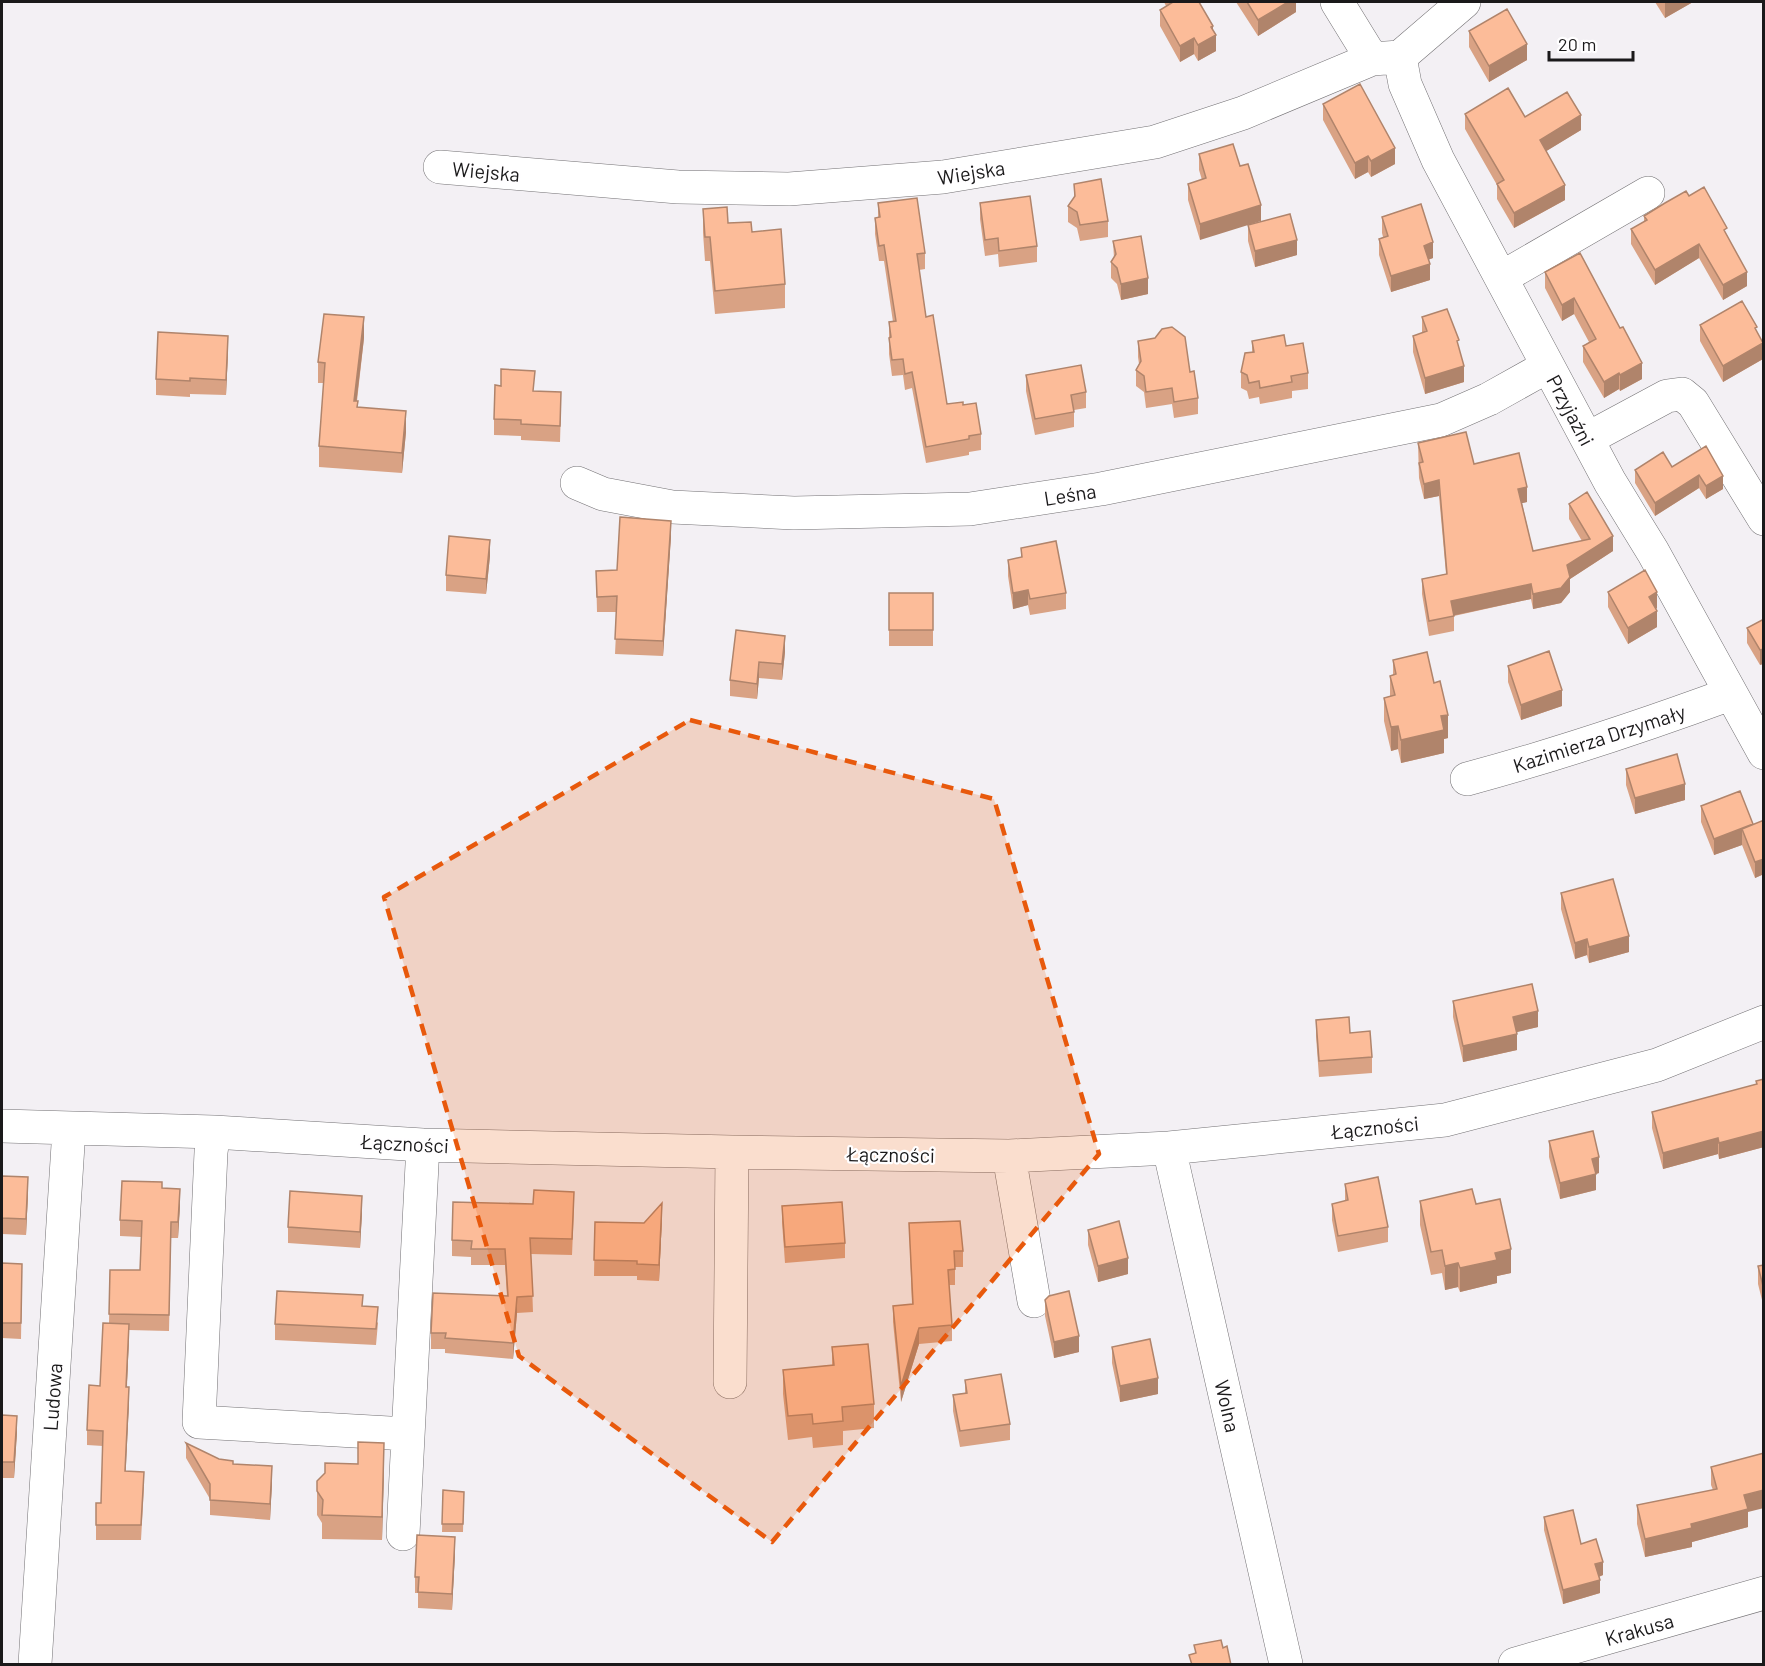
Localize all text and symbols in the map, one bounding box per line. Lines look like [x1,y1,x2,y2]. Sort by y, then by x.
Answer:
scale bar [1549,24,1633,62]
text: 20 m [1558,33,1596,55]
street label: Wiejska [936,155,1006,189]
street label: Wiejska [451,156,521,186]
street label: Przyjaźni [1542,370,1600,450]
street label: Leśna [1042,478,1098,510]
street label: Kazimierza Drzymały [1510,699,1688,777]
street label: Łączności [1329,1110,1420,1144]
street label: Łączności [359,1129,450,1157]
street label: Łączności [846,1141,935,1167]
street label: Ludowa [38,1362,66,1432]
street label: Wolna [1210,1377,1246,1435]
street label: Krakusa [1602,1608,1676,1650]

